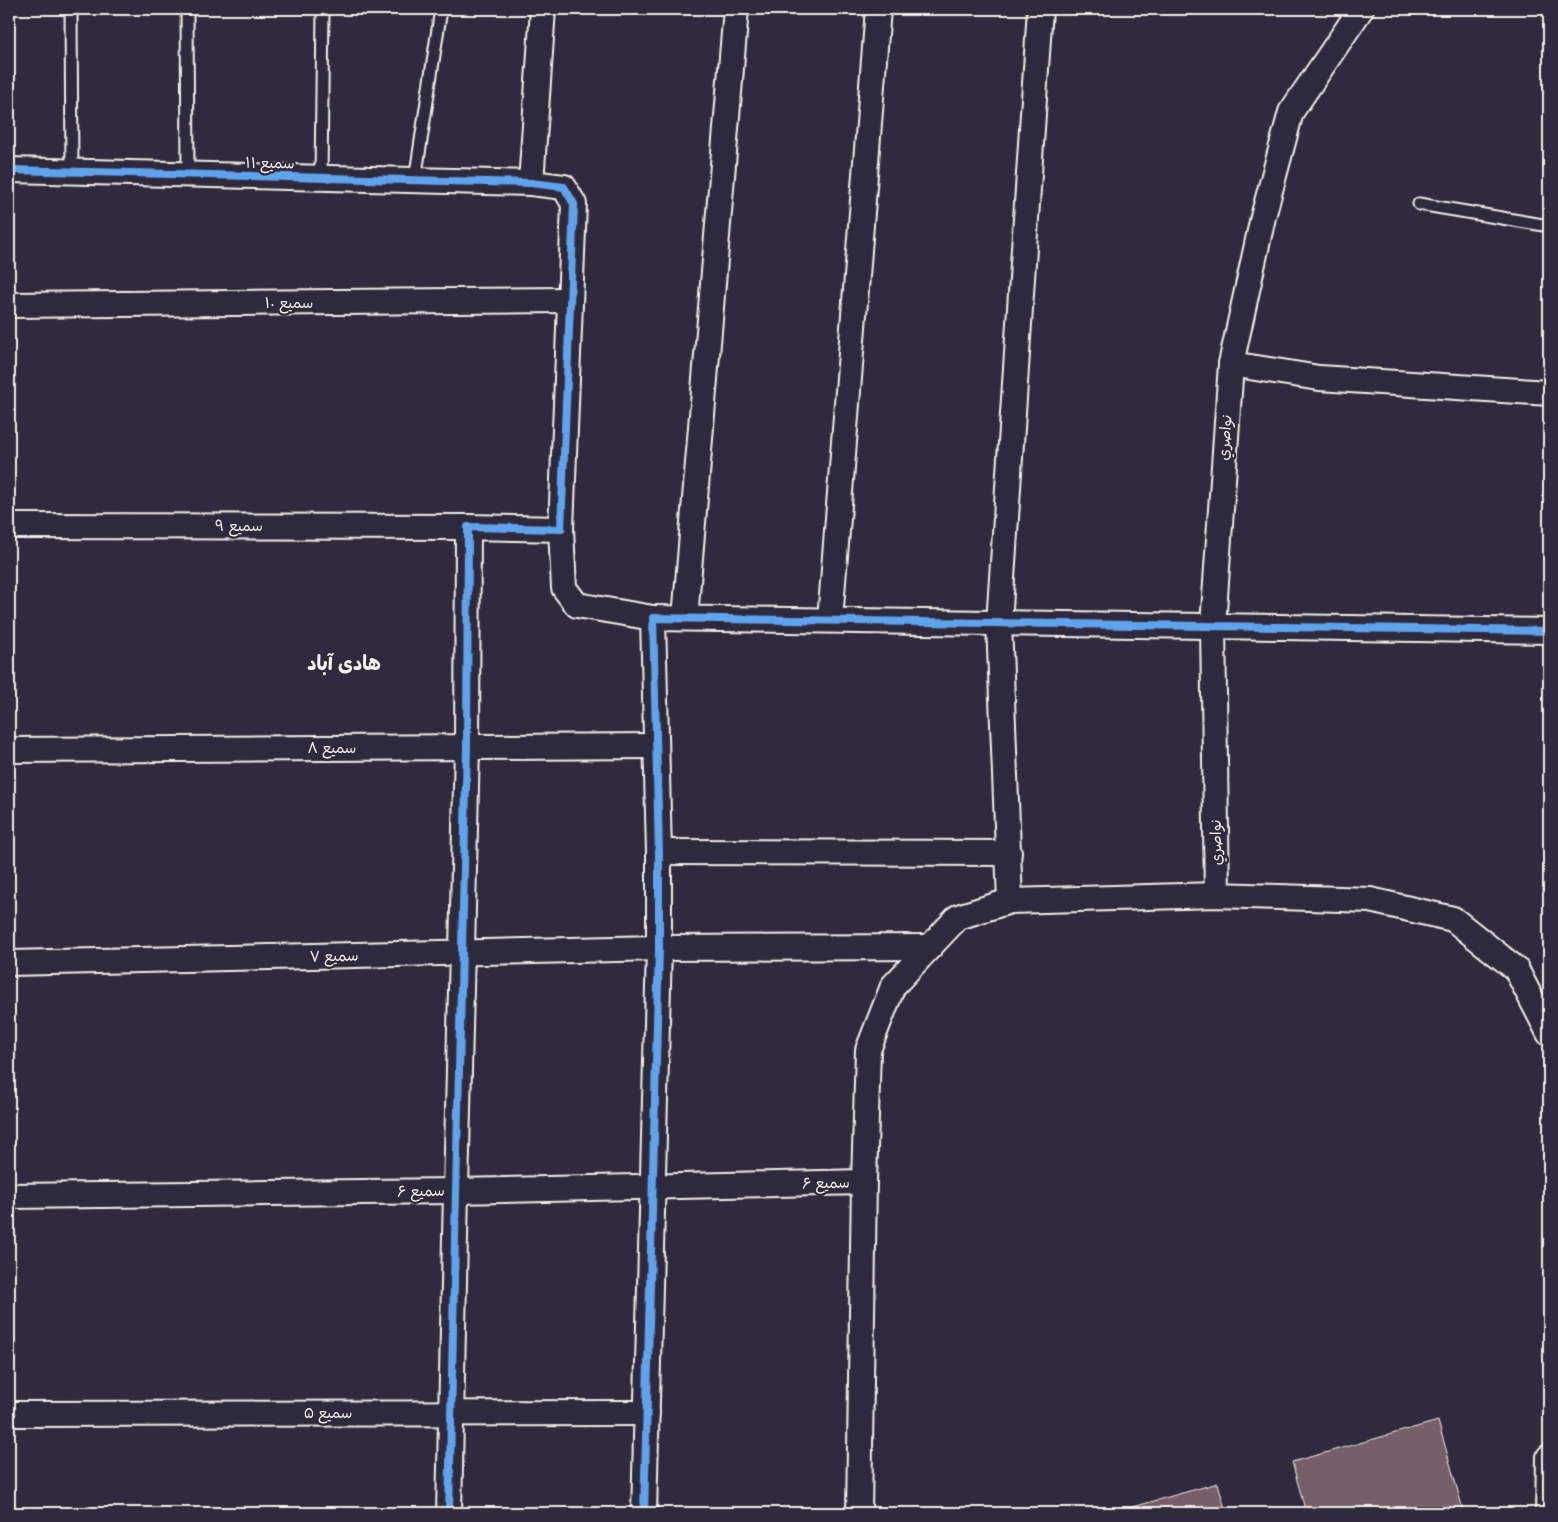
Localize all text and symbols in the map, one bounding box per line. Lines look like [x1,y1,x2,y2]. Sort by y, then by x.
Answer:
street label: سمیع ۱۱ [245,150,295,176]
street label: سمیع ۱۰ [265,290,313,316]
street label: نواصري [1210,413,1240,461]
street label: سمیع ۹ [215,513,263,539]
district label: هادی آباد [307,646,381,681]
street label: سمیع ۸ [308,735,356,761]
street label: نواصري [1203,818,1229,866]
street label: سمیع ۷ [309,943,359,969]
street label: سمیع ۶ [802,1170,850,1196]
street label: سمیع ۶ [397,1178,445,1204]
street label: سمیع ۵ [304,1400,352,1426]

